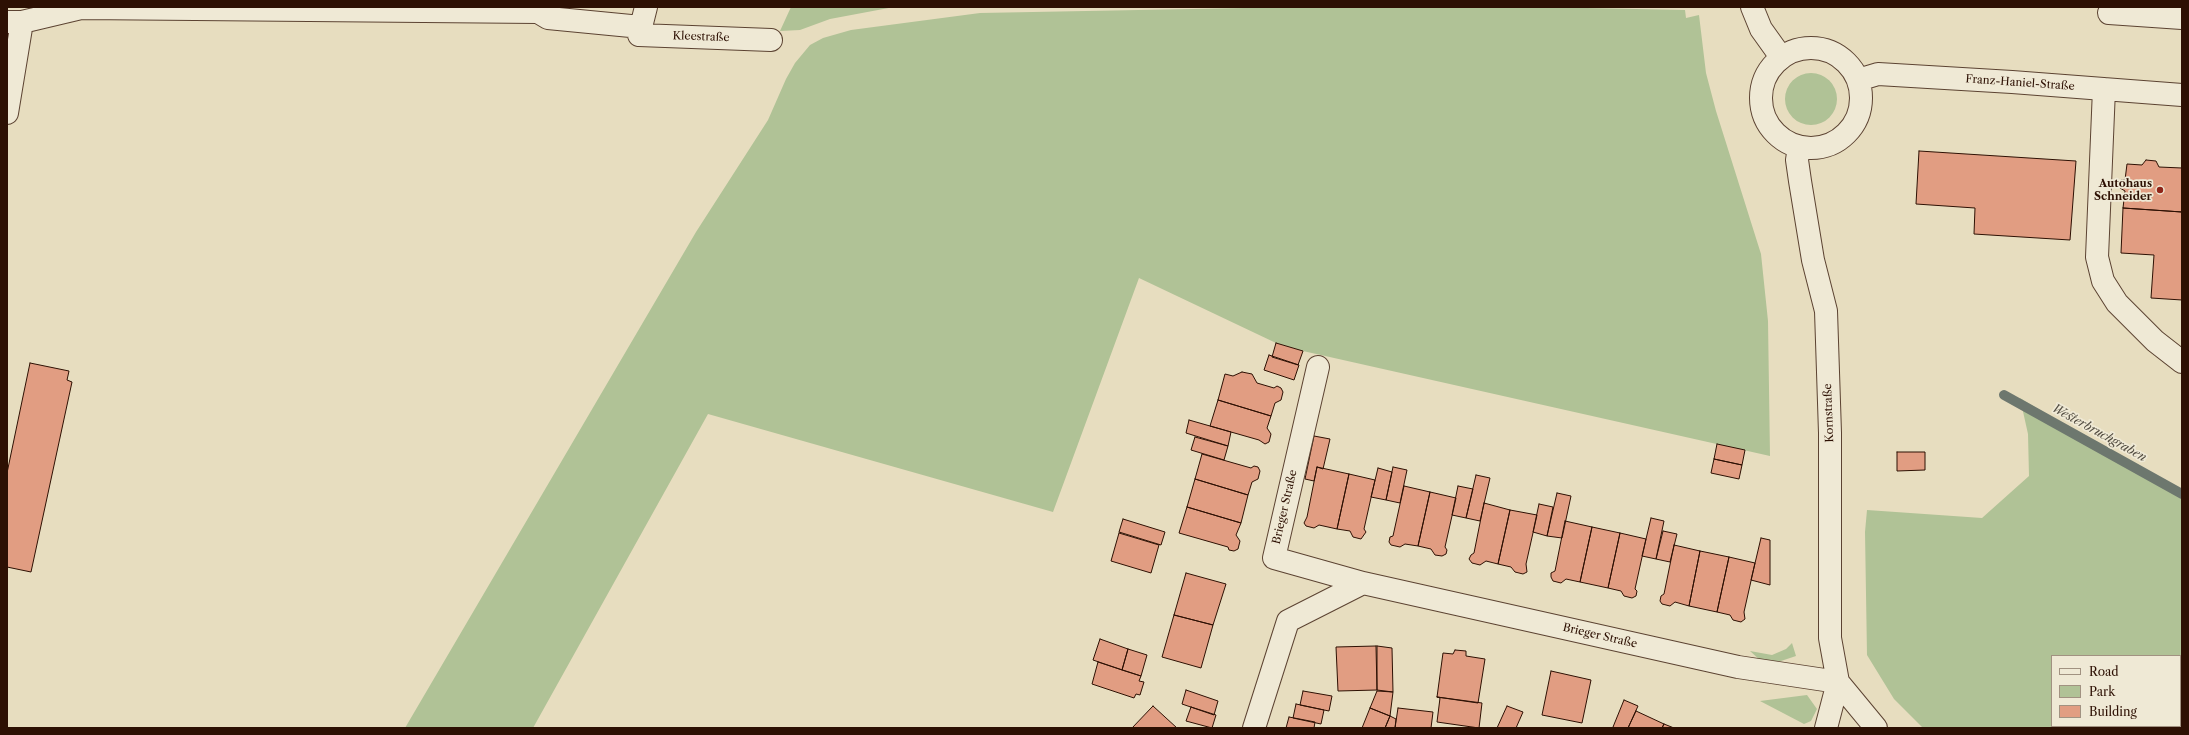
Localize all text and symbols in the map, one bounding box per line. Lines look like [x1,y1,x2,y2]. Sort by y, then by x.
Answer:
street label: Kleestraße [672,29,730,45]
street label: Franz-Haniel-Straße [1965,73,2075,93]
place label: Autohaus Schneider [2094,177,2152,203]
marker: Autohaus Schneider [2155,185,2165,195]
street label: Kornstraße [1821,383,1837,443]
water label: Westerbruchgraben [2049,401,2149,465]
street label: Brieger Straße [1270,469,1300,545]
street label: Brieger Straße [1562,621,1638,651]
legend [2051,655,2181,727]
text: Road [2089,664,2119,679]
text: Park [2089,684,2115,699]
text: Building [2089,704,2137,719]

